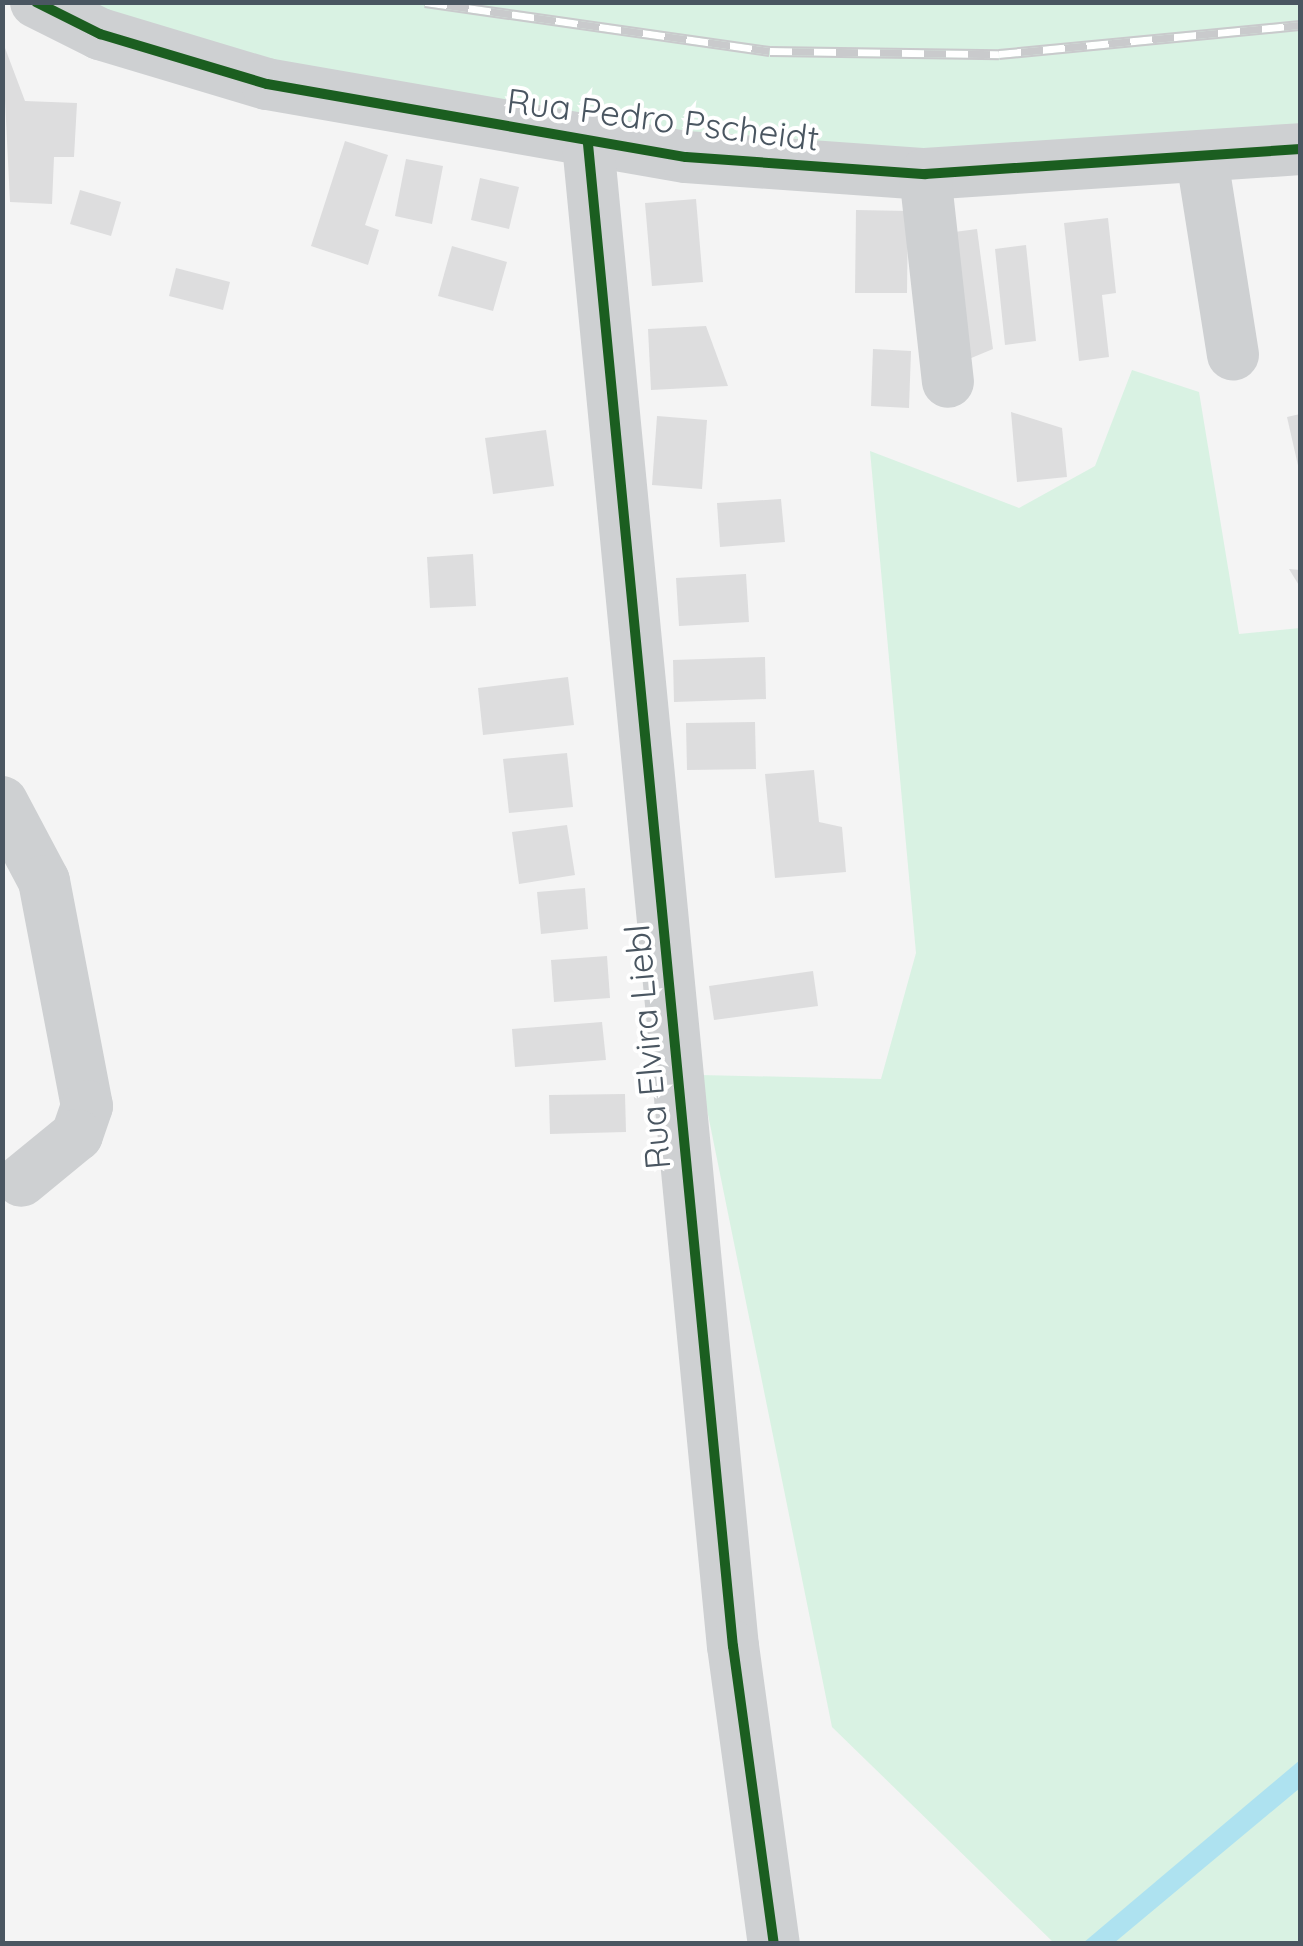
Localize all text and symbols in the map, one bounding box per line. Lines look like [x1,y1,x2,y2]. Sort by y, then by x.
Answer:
street label: Rua Pedro Pscheidt [504,79,822,159]
street label: Rua Elvira Liebl [615,923,679,1171]

